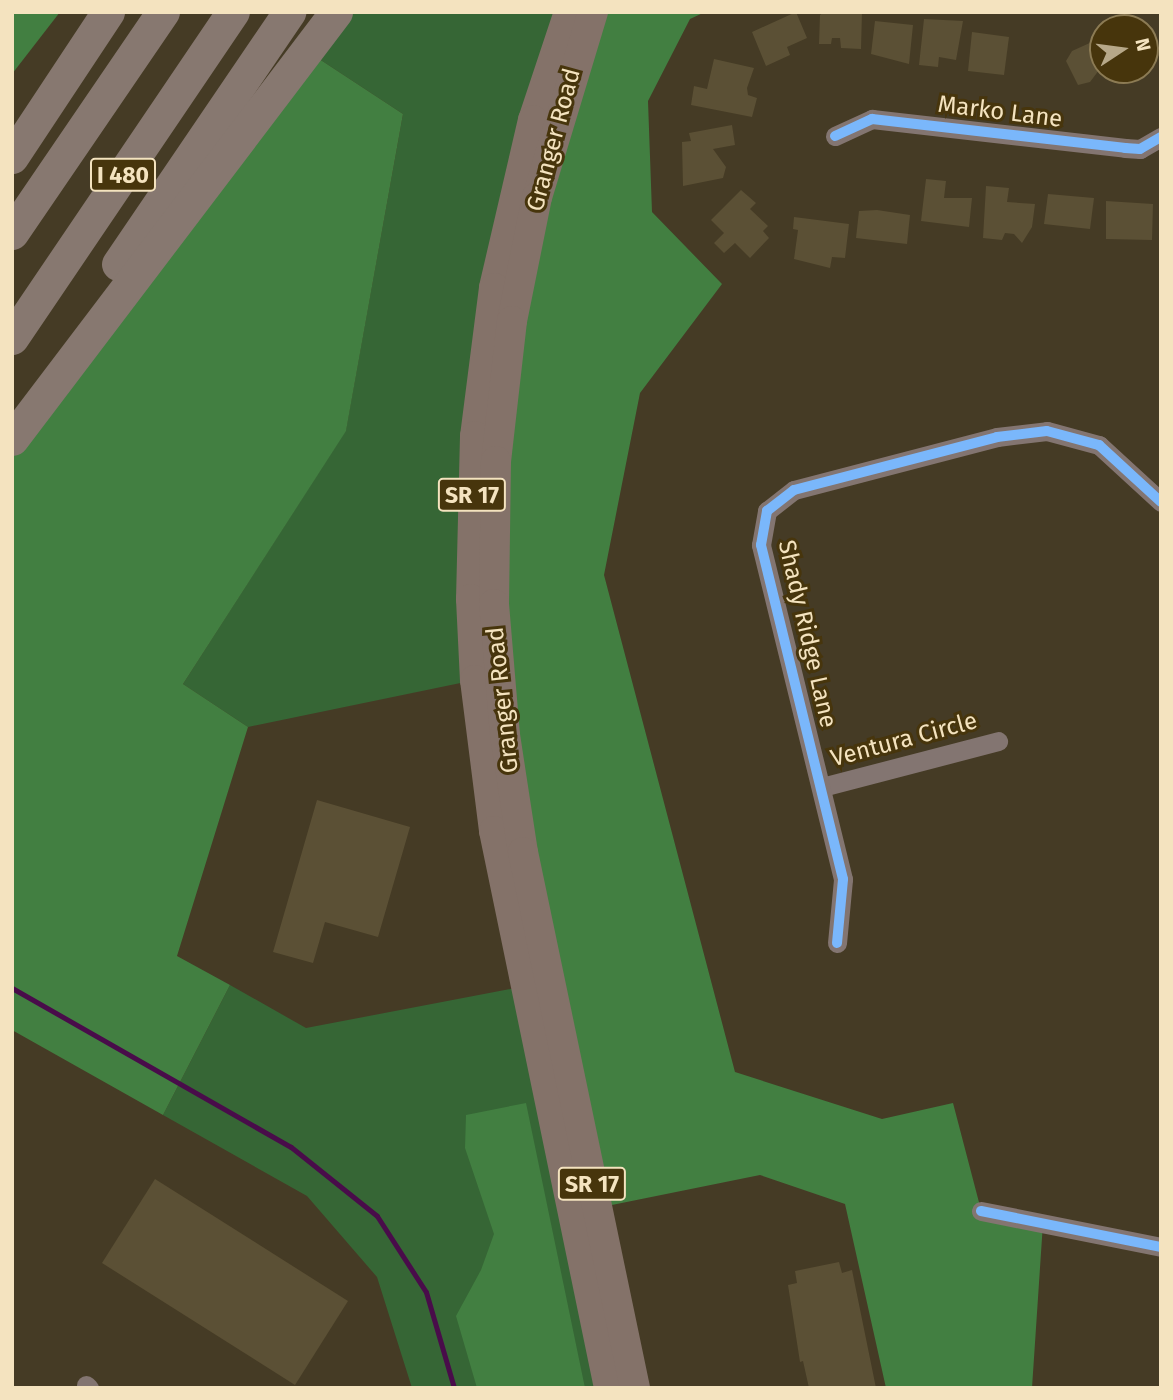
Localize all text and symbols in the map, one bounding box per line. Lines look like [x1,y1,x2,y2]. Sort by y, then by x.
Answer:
north arrow [1089,14,1159,84]
text: N [1130,36,1156,53]
street label: Granger Road [521,65,587,215]
street label: Marko Lane [936,90,1064,134]
road number: I 480 [90,156,156,194]
road number: SR 17 [437,475,507,514]
street label: Shady Ridge Lane [771,537,843,731]
street label: Granger Road [481,625,525,775]
street label: Ventura Circle [828,707,980,773]
road number: SR 17 [557,1164,627,1204]

